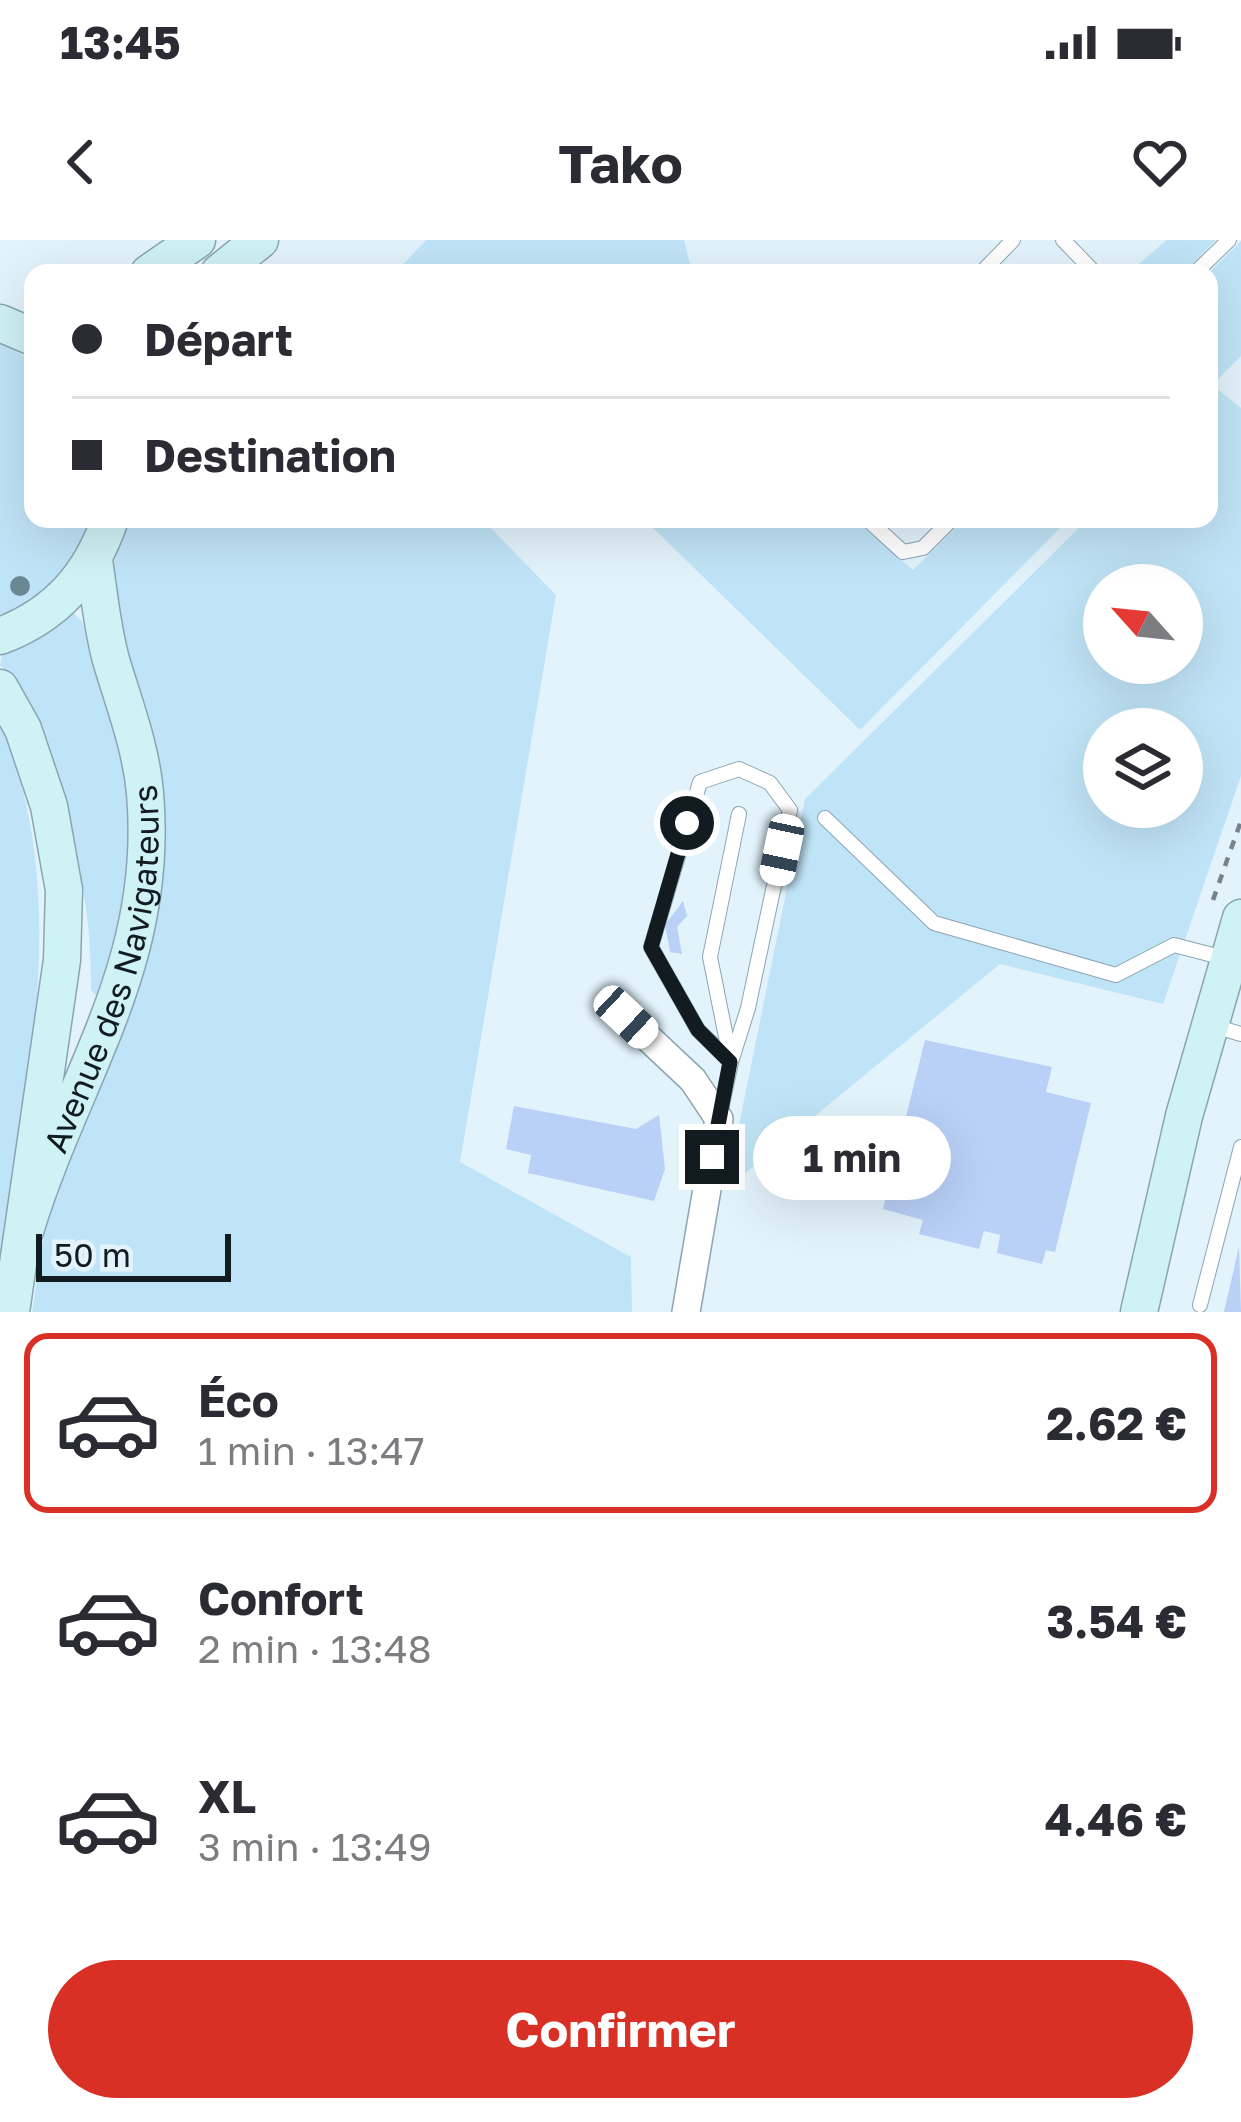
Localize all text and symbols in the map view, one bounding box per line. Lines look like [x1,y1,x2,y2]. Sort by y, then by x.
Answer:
text: 13:45 [60,15,181,69]
icon: back [48,129,114,195]
icon: heart [1127,129,1193,195]
text: Tako [558,130,683,195]
text: Départ [144,312,293,366]
text: Destination [144,428,396,482]
north arrow [1083,564,1203,684]
map controls [1083,564,1203,828]
button: layers [1083,708,1203,828]
street label: Avenue des Navigateurs [35,783,166,1158]
route start [660,796,714,850]
car [757,811,807,889]
car [587,979,665,1055]
callout: 1 min [754,1115,952,1199]
route end [685,1130,739,1184]
text: 1 min [803,1134,901,1181]
scale bar [36,1228,231,1281]
text: 50 m [54,1235,131,1274]
icon: car [54,1369,162,1477]
text: Éco [198,1373,279,1427]
text: 2.62 € [1046,1396,1187,1450]
text: 1 min · 13:47 [198,1427,425,1474]
icon: car [54,1567,162,1675]
text: Confort [198,1571,364,1625]
text: 3.54 € [1047,1594,1187,1648]
text: 2 min · 13:48 [198,1625,432,1672]
icon: car [54,1765,162,1873]
text: XL [198,1769,256,1823]
text: 4.46 € [1045,1792,1187,1846]
text: 3 min · 13:49 [198,1823,432,1870]
button: Confirmer [48,1960,1193,2098]

